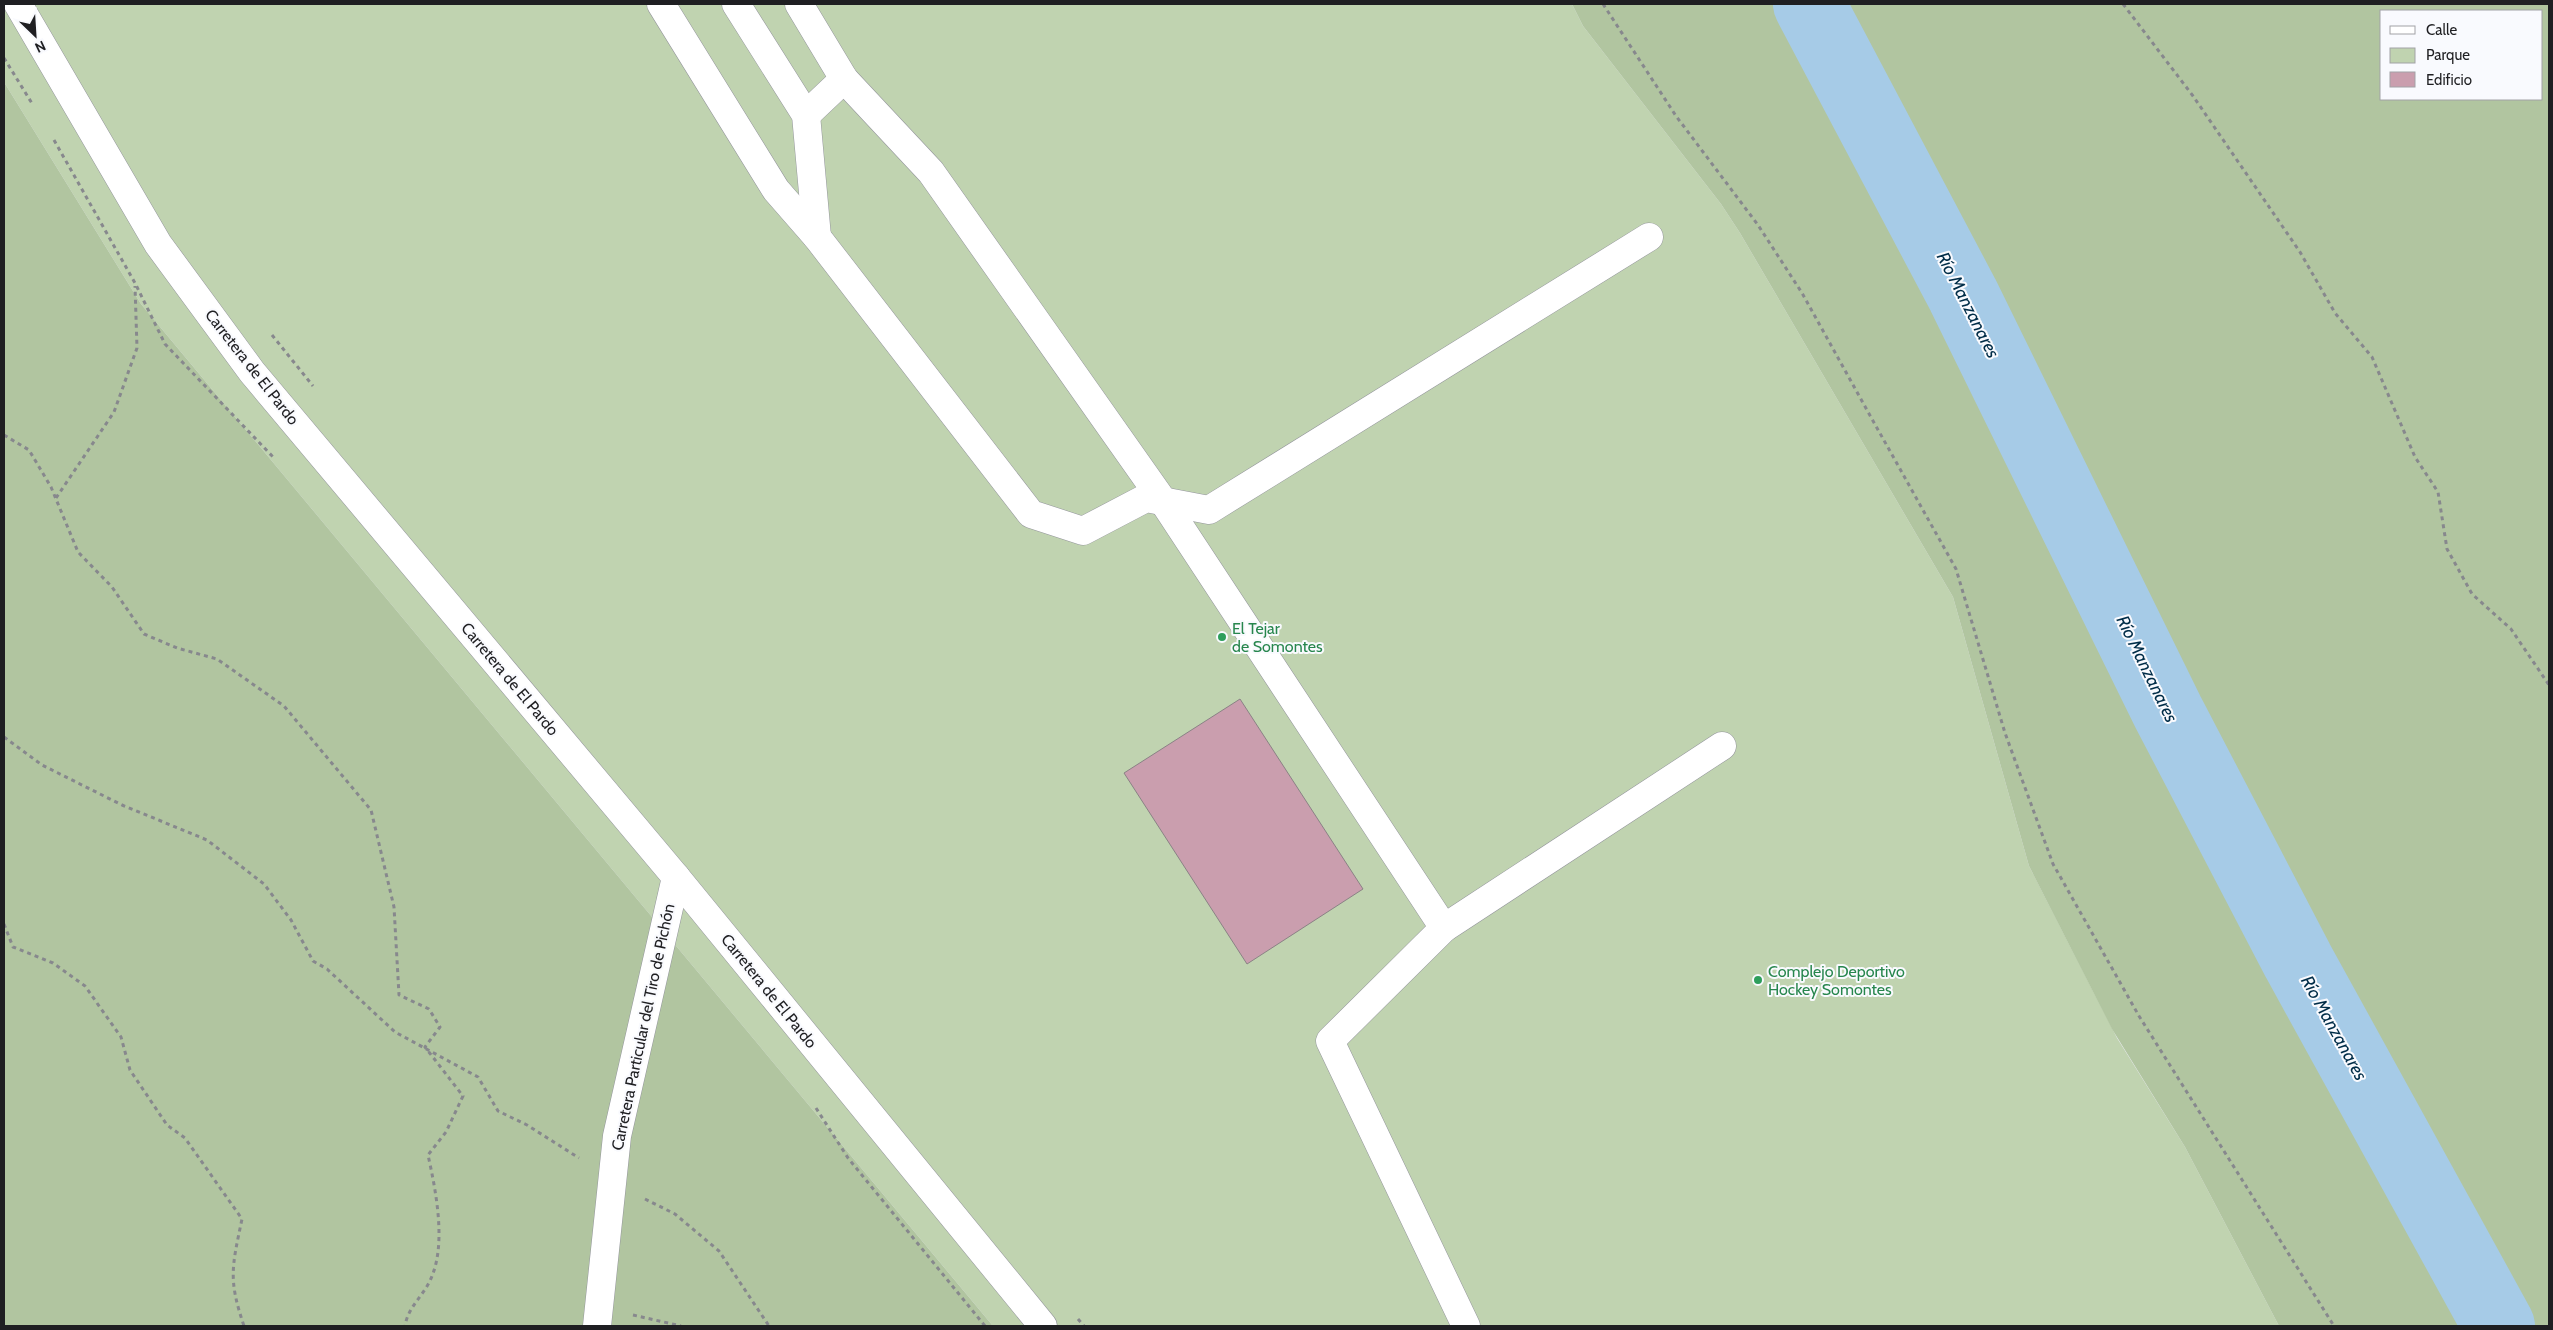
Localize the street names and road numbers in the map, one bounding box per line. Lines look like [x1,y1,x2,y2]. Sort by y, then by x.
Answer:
street label: Carretera de El Pardo [201,305,303,429]
street label: Carretera de El Pardo [457,619,563,739]
street label: Carretera Particular del Tiro de Pichón [608,902,678,1152]
street label: Carretera de El Pardo [717,930,821,1052]

